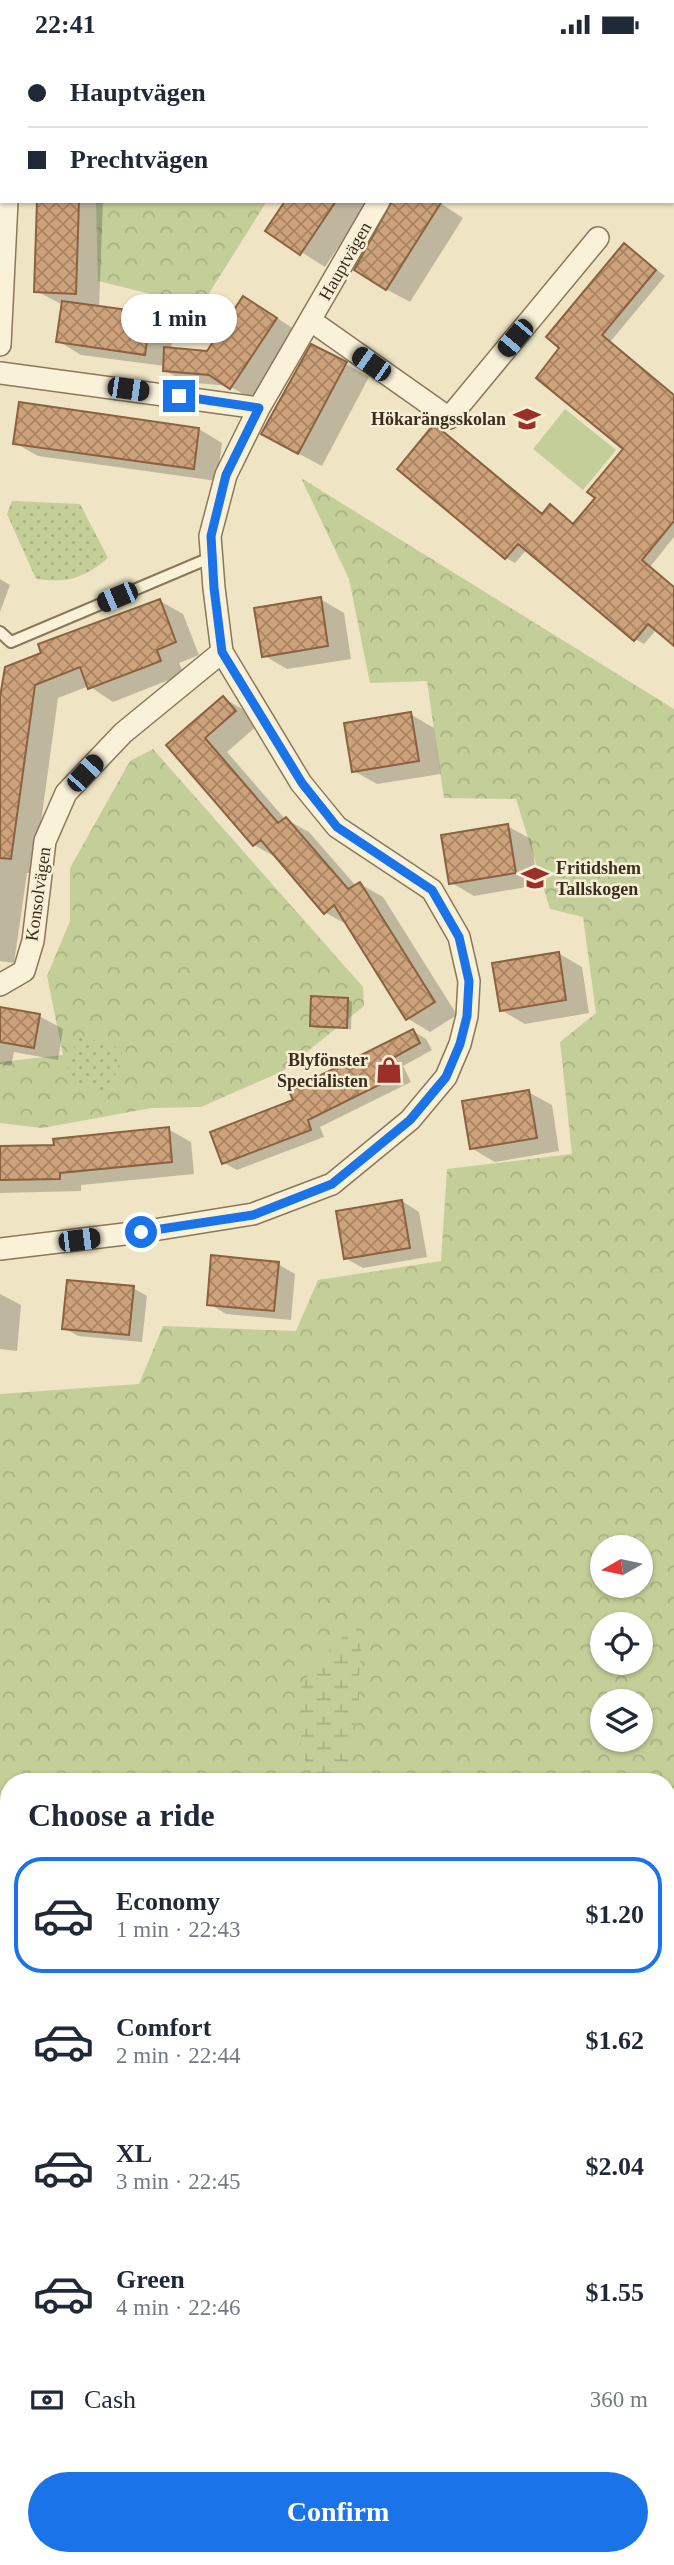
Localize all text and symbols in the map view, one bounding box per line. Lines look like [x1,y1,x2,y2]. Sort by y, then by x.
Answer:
text: 22:41 [35,10,96,39]
text: Hauptvägen [70,78,206,107]
text: Prechtvägen [70,145,208,174]
street label: Hauptvägen [315,218,375,304]
callout: 1 min [121,295,237,343]
text: 1 min [151,306,207,331]
car [494,315,537,361]
car [348,343,395,385]
car [106,376,151,402]
route end [163,380,195,412]
school or university icon: Hökarängsskolan [512,404,542,434]
place label: Hökarängsskolan [371,409,506,429]
car [94,579,141,615]
car [63,750,108,796]
street label: Konsolvägen [21,846,55,942]
place label: Fritidshem Tallskogen [556,858,641,899]
school or university icon: Fritidshem Tallskogen [520,863,550,893]
place label: Blyfönster Specialisten [277,1050,368,1091]
shop icon: Blyfönster Specialisten [374,1055,404,1085]
route start [125,1216,157,1248]
car [57,1227,102,1253]
north arrow [590,1535,653,1598]
map controls [590,1535,653,1752]
button: locate [590,1612,653,1675]
button: layers [590,1689,653,1752]
text: Choose a ride [28,1797,215,1833]
icon: car [32,1884,95,1947]
text: Economy [116,1887,220,1916]
text: $1.20 [586,1900,644,1929]
text: 1 min · 22:43 [116,1917,241,1942]
icon: car [32,2010,95,2073]
text: Comfort [116,2013,211,2042]
text: $1.62 [586,2026,644,2055]
text: 2 min · 22:44 [116,2043,241,2068]
icon: car [32,2136,95,2199]
text: XL [116,2139,152,2168]
text: $2.04 [586,2152,644,2181]
text: 3 min · 22:45 [116,2169,241,2194]
icon: car [32,2262,95,2325]
text: Green [116,2265,185,2294]
text: $1.55 [586,2278,644,2307]
text: 4 min · 22:46 [116,2295,241,2320]
icon: cash [28,2381,66,2419]
text: Cash [84,2385,136,2414]
text: 360 m [590,2387,648,2412]
button: Confirm [28,2472,648,2552]

